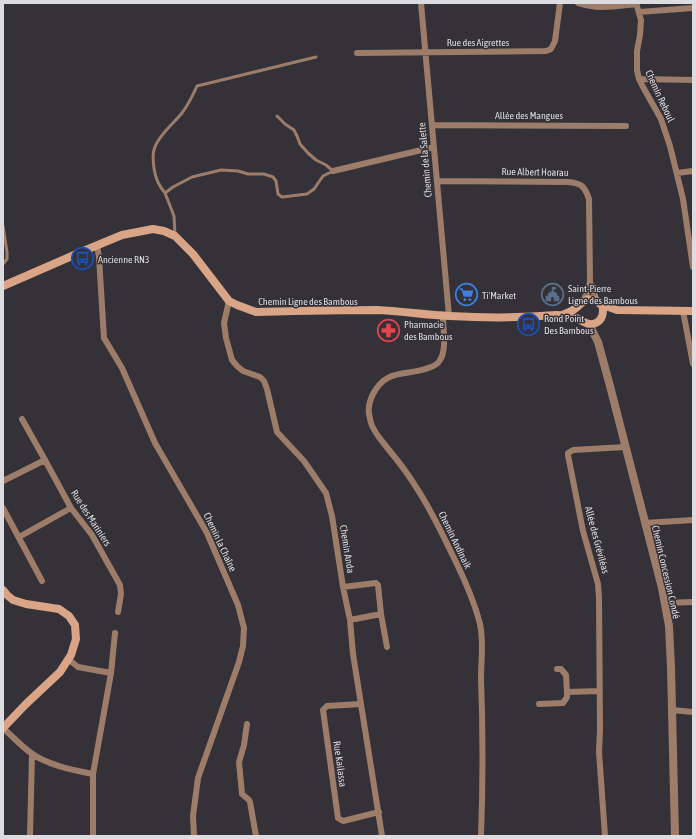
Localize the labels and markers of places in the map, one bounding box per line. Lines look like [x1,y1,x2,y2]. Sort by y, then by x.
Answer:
bus stop icon: Ancienne RN3 [70,246,96,272]
place label: Ancienne RN3 [98,254,150,265]
public building icon: Saint-Pierre Ligne des Bambous [539,281,565,307]
supermarket icon: Ti'Market [454,282,480,308]
place label: Saint-Pierre Ligne des Bambous [568,283,638,306]
place label: Ti'Market [482,290,516,301]
bus stop icon: Rond Point Des Bambous [516,311,542,337]
place label: Rond Point Des Bambous [544,313,594,336]
pharmacy icon: Pharmacie des Bambous [376,317,402,343]
place label: Pharmacie des Bambous [404,319,453,342]

